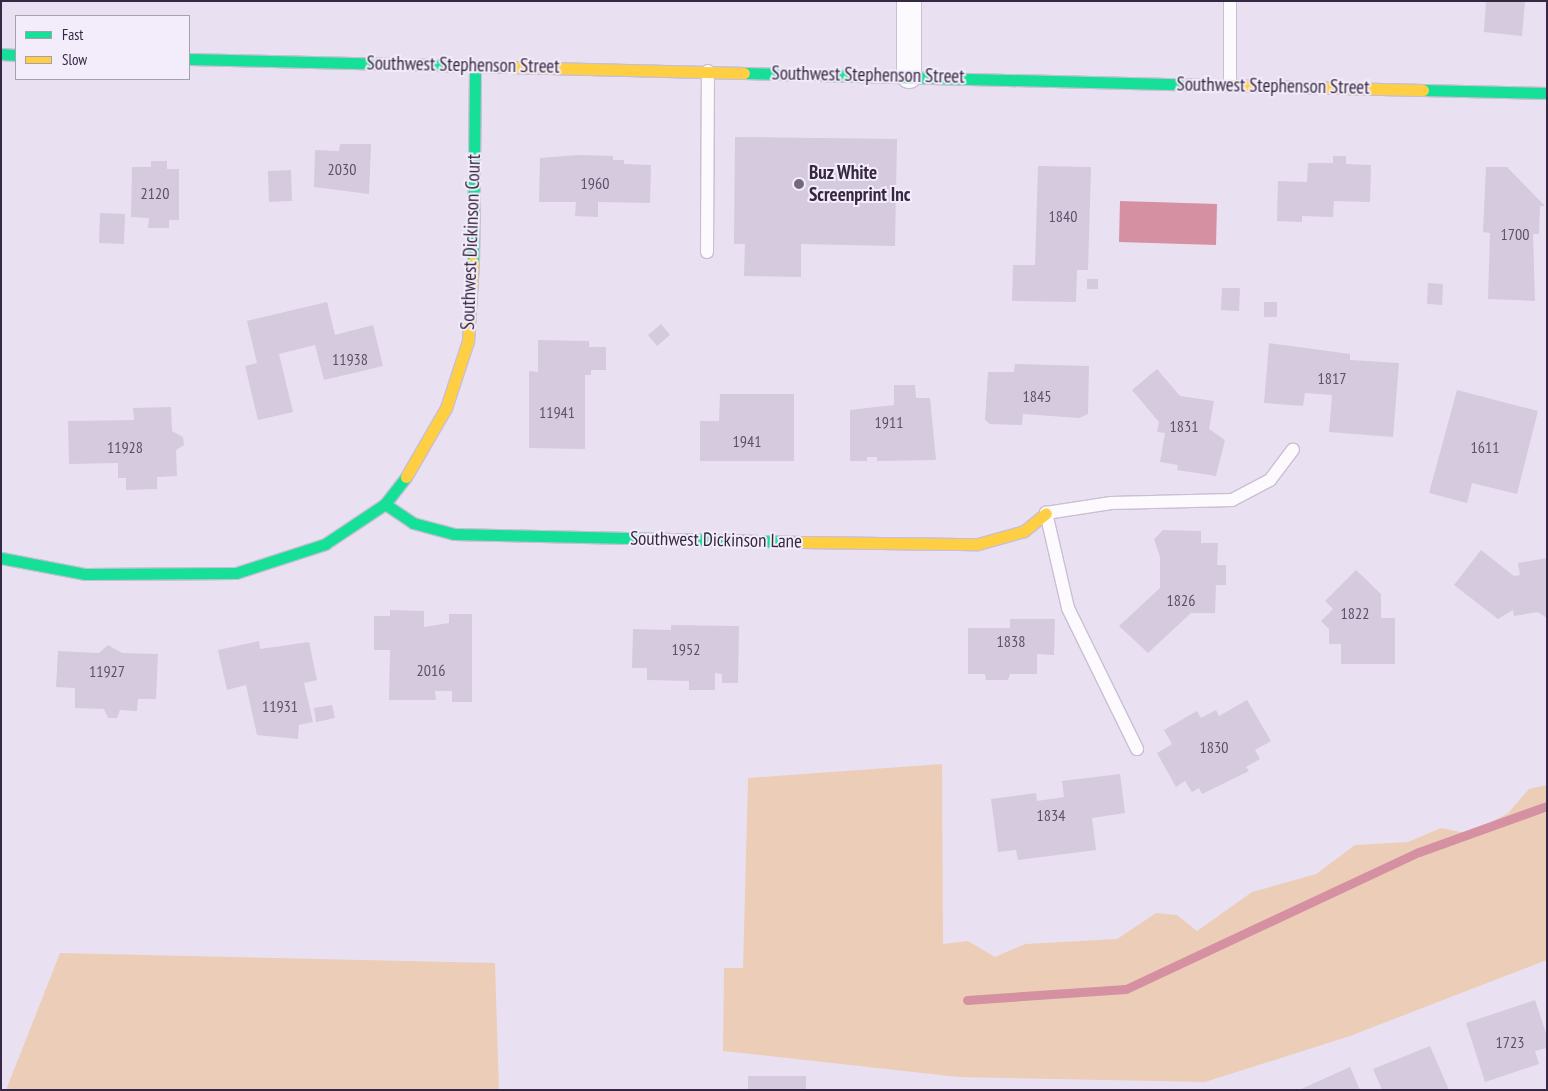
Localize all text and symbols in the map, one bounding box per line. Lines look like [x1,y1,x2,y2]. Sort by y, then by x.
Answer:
legend [15,15,190,80]
text: Fast [62,25,83,44]
text: Slow [62,50,87,69]
street label: Southwest Stephenson Street [366,52,560,78]
street label: Southwest Stephenson Street [771,62,965,88]
street label: Southwest Stephenson Street [1176,73,1370,99]
street label: Southwest Dickinson Court [457,154,485,330]
house number: 2030 [328,159,356,179]
place label: Buz White Screenprint Inc [809,162,910,206]
house number: 1960 [581,173,609,193]
marker: Buz White Screenprint Inc [793,178,805,190]
house number: 2120 [141,183,169,203]
house number: 1840 [1049,206,1077,226]
house number: 1700 [1501,224,1529,244]
house number: 11938 [332,349,368,369]
house number: 1817 [1318,368,1346,388]
house number: 1845 [1023,386,1051,406]
house number: 11941 [539,402,575,422]
house number: 1911 [875,412,903,432]
house number: 1831 [1170,416,1198,436]
house number: 1941 [733,431,761,451]
house number: 11928 [107,437,143,457]
house number: 1611 [1471,437,1499,457]
street label: Southwest Dickinson Lane [630,527,802,553]
house number: 1826 [1167,590,1195,610]
house number: 1822 [1341,603,1369,623]
house number: 1838 [997,631,1025,651]
house number: 1952 [672,639,700,659]
house number: 2016 [417,660,445,680]
house number: 11927 [89,661,125,681]
house number: 11931 [262,696,298,716]
house number: 1830 [1200,737,1228,757]
house number: 1834 [1037,805,1065,825]
house number: 1723 [1496,1032,1524,1052]

